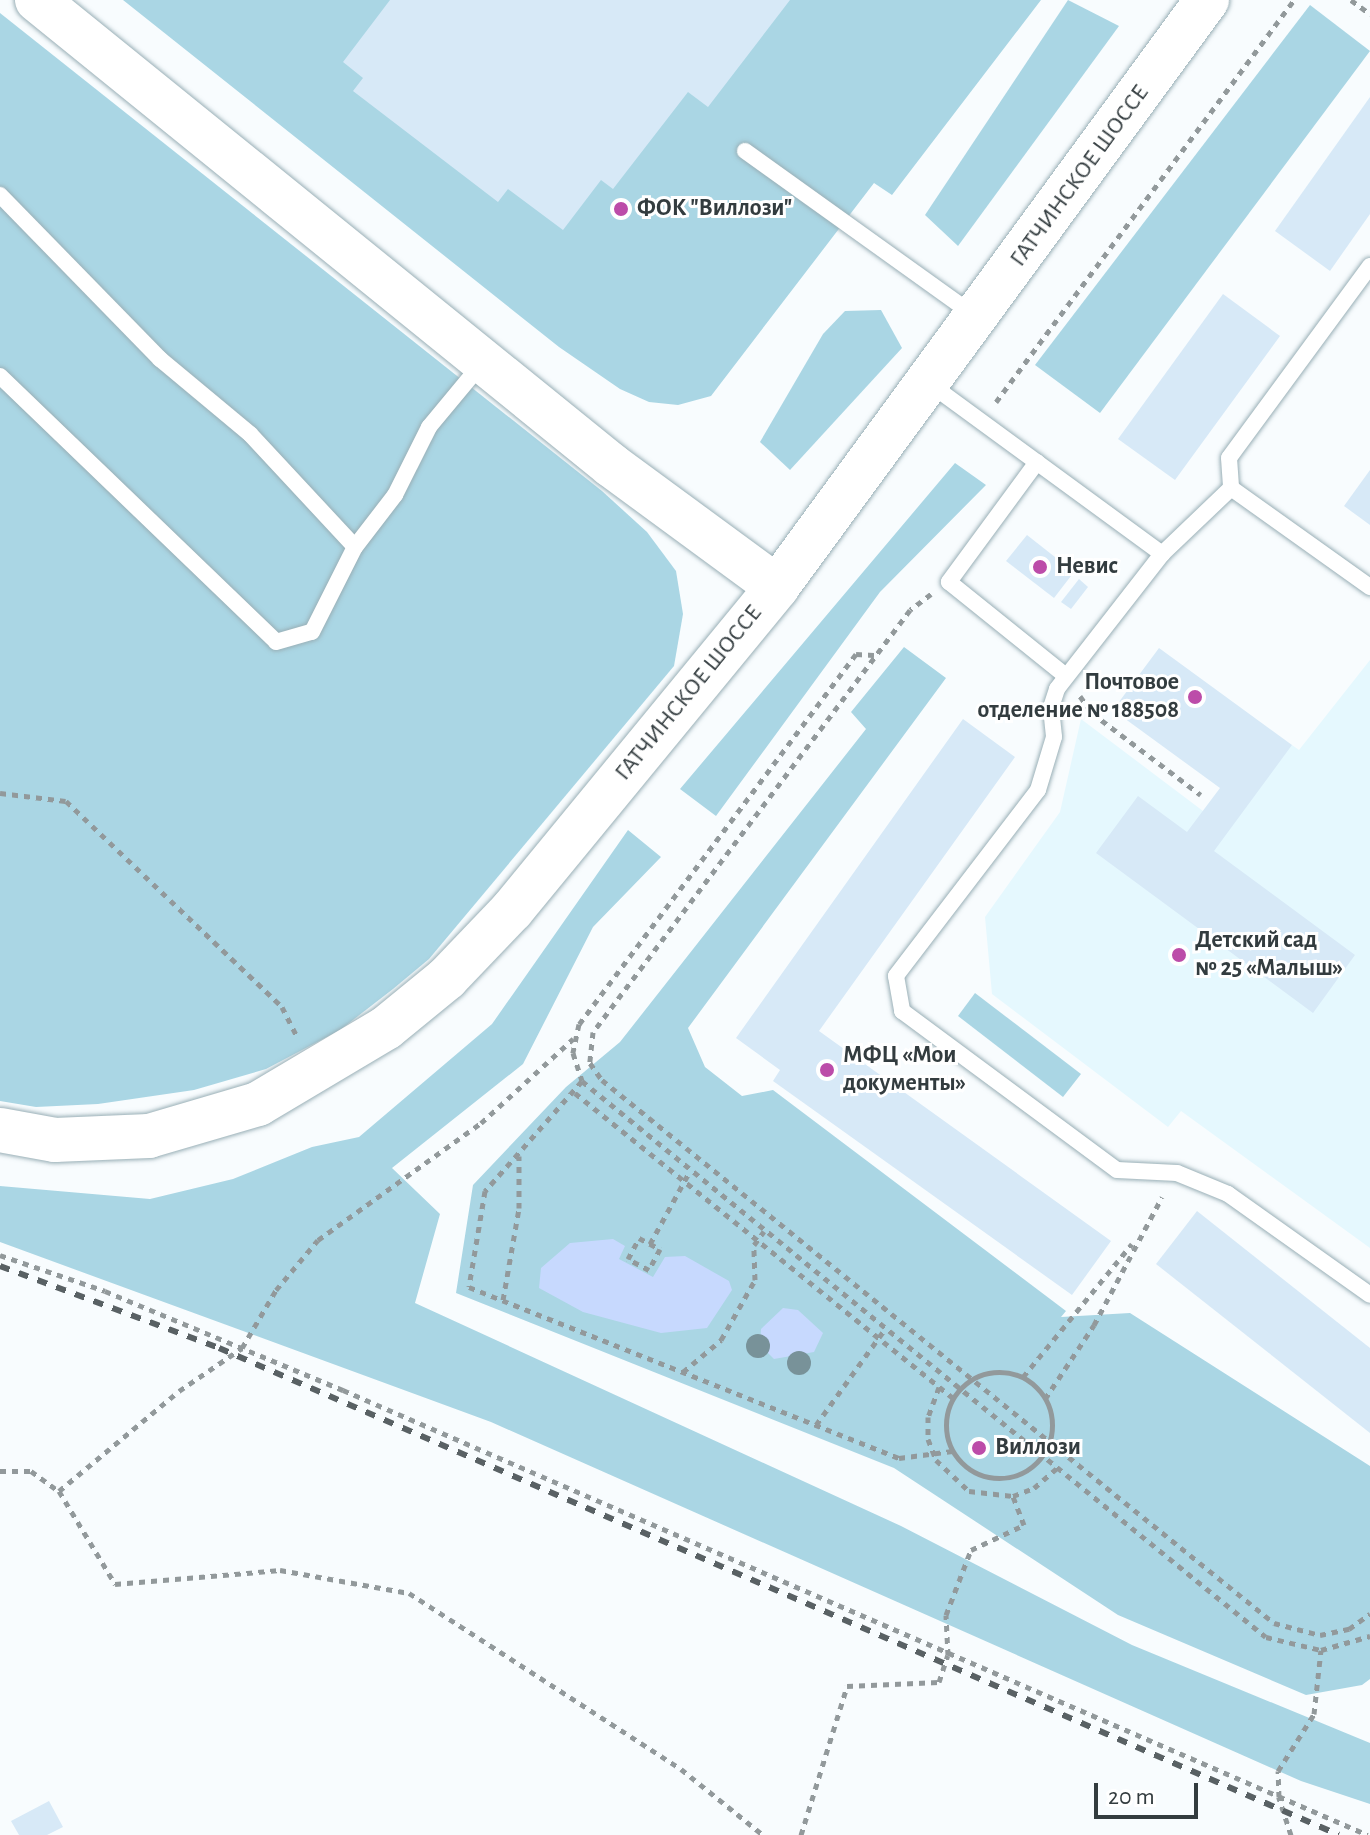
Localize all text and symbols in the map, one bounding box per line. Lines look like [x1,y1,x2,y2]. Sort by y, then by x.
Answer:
street label: ГАТЧИНСКОЕ ШОССЕ [1004,79,1156,273]
place label: ФОК "Виллози" [637,195,792,223]
marker: ФОК "Виллози" [612,200,630,218]
place label: Невис [1056,553,1118,581]
marker: Невис [1031,558,1049,576]
street label: ГАТЧИНСКОЕ ШОССЕ [609,599,769,787]
place label: Почтовое отделение № 188508 [977,669,1179,725]
marker: Почтовое отделение № 188508 [1186,688,1204,706]
place label: Детский сад № 25 «Малыш» [1195,927,1343,983]
marker: Детский сад № 25 «Малыш» [1170,946,1188,964]
place label: МФЦ «Мои документы» [843,1042,966,1098]
marker: МФЦ «Мои документы» [818,1061,836,1079]
place label: Виллози [995,1434,1081,1462]
marker: Виллози [970,1439,988,1457]
scale bar [1098,1767,1202,1817]
text: 20 m [1108,1785,1155,1809]

